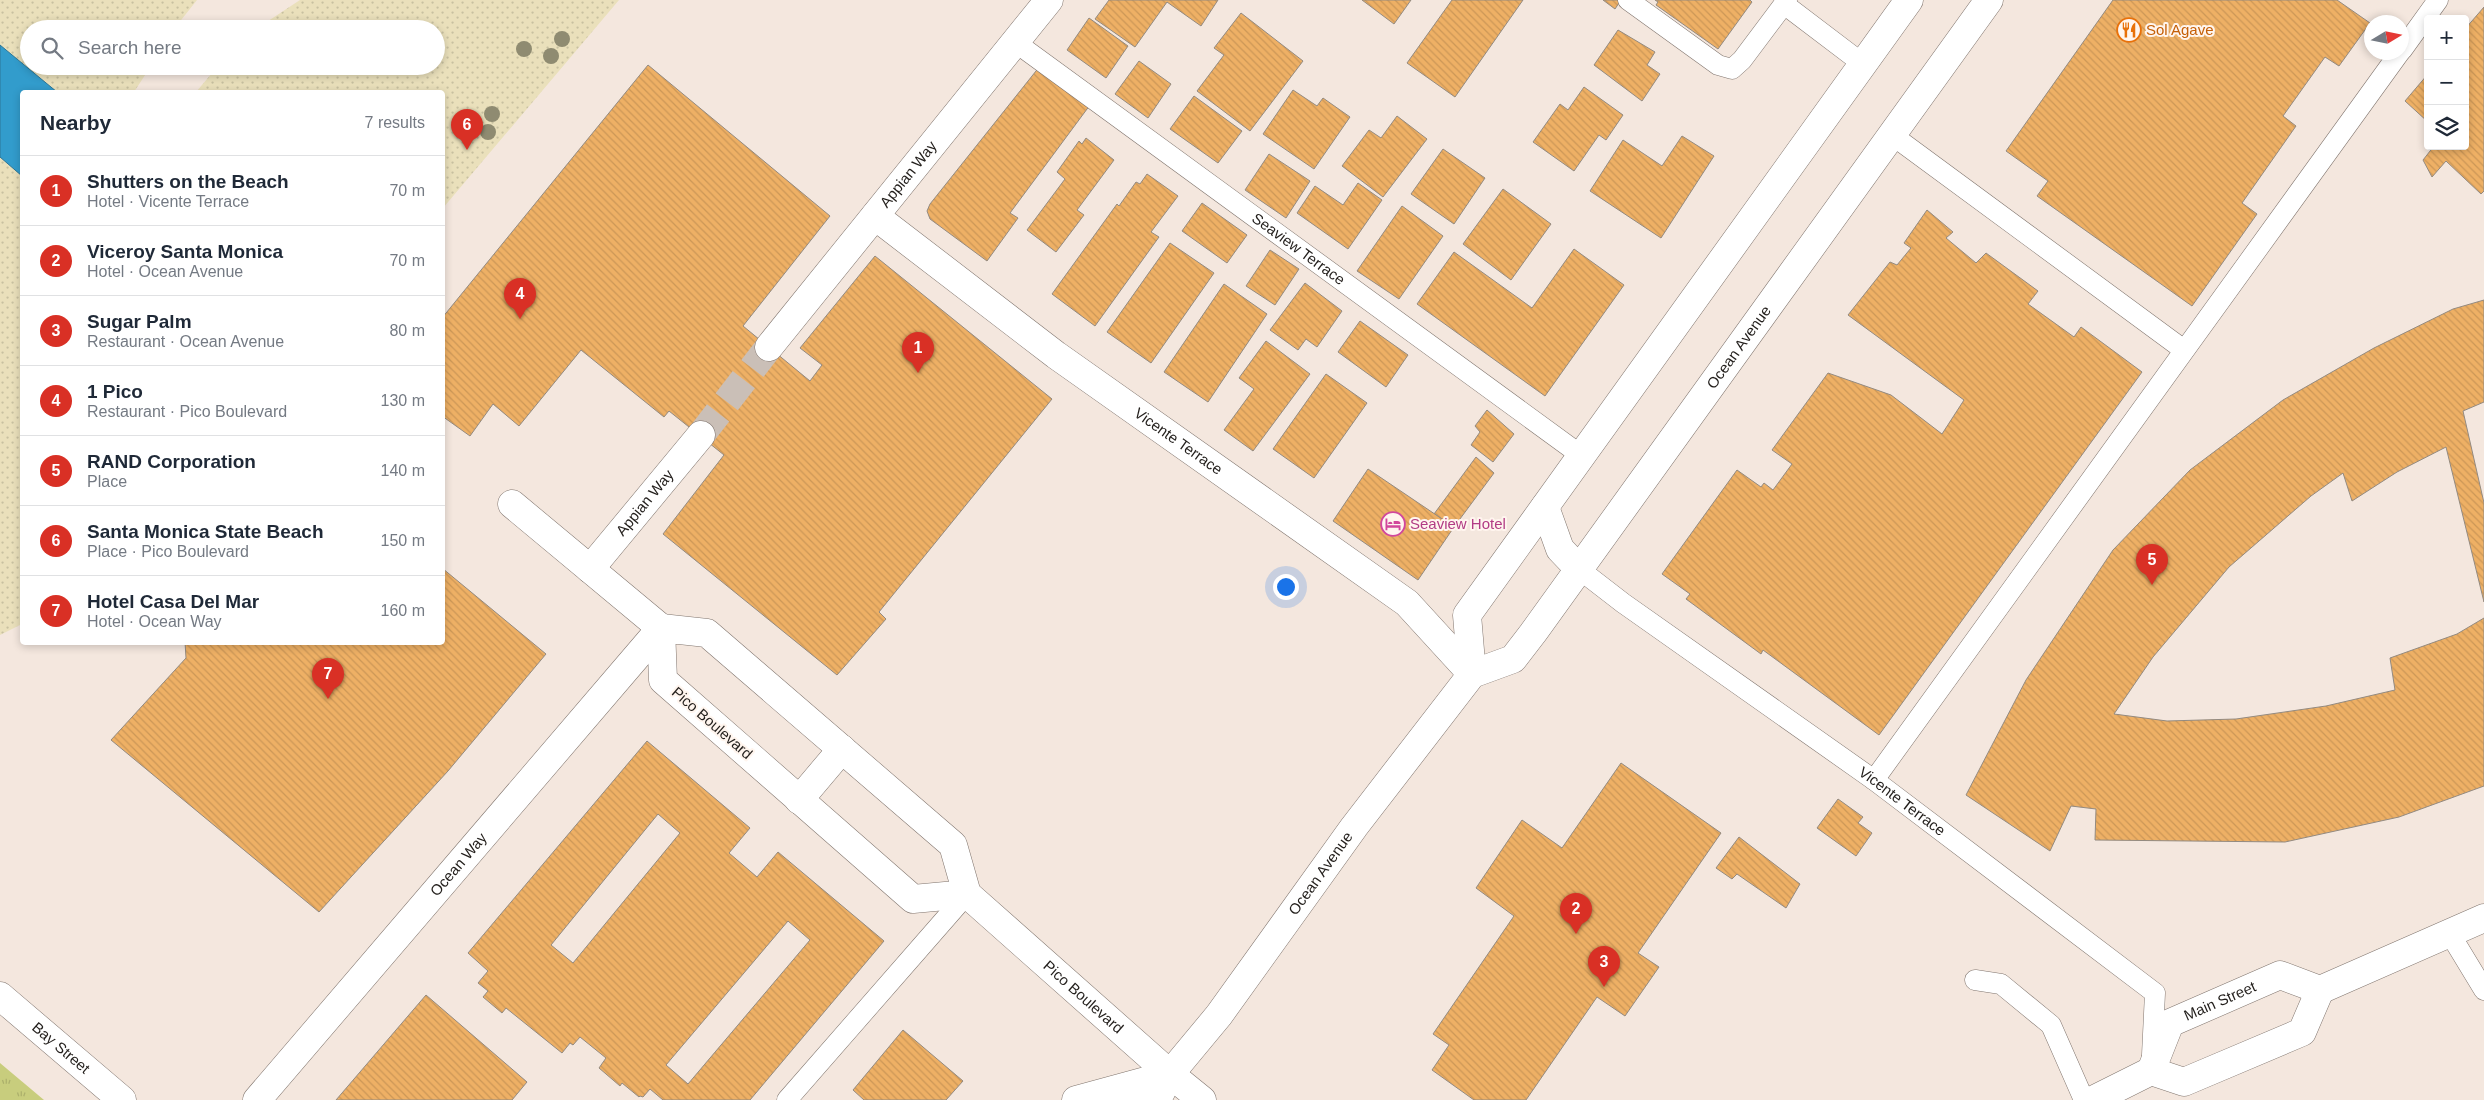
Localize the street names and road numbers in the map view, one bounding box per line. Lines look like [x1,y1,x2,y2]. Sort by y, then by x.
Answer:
street label: Appian Way [876,137,940,211]
street label: Seaview Terrace [1249,209,1348,288]
street label: Ocean Avenue [1703,302,1774,392]
street label: Vicente Terrace [1131,404,1226,478]
street label: Appian Way [612,466,677,539]
street label: Pico Boulevard [669,683,756,762]
street label: Vicente Terrace [1856,763,1949,839]
street label: Ocean Avenue [1285,828,1356,918]
street label: Ocean Way [426,829,490,899]
street label: Pico Boulevard [1040,957,1127,1037]
street label: Main Street [2181,977,2259,1024]
street label: Bay Street [29,1018,94,1077]

